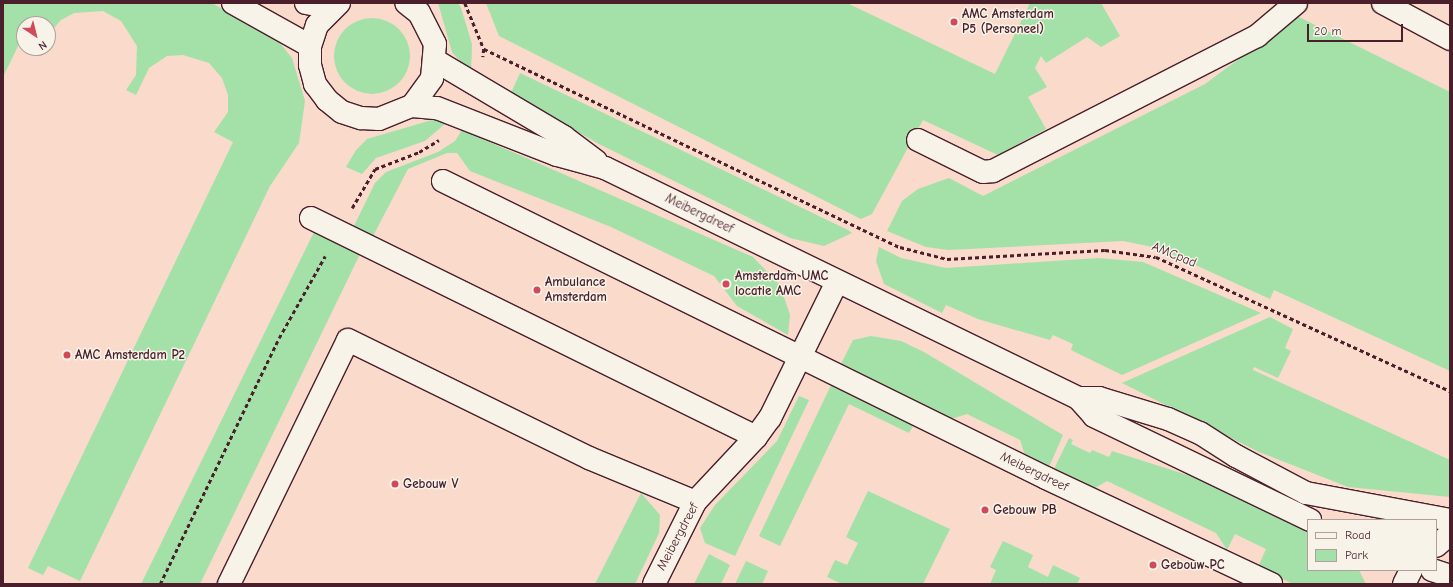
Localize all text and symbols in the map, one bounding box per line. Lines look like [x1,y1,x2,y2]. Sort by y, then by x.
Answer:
place label: AMC Amsterdam P5 (Personeel) [962,7,1054,38]
north arrow [16,16,56,56]
scale bar [1309,16,1405,42]
marker: AMC Amsterdam P5 (Personeel) [949,17,959,27]
text: 20 m [1314,24,1342,38]
text: N [36,38,49,53]
street label: Meibergdreef [662,191,736,237]
street label: AMCpad [1149,239,1199,271]
place label: Amsterdam UMC locatie AMC [735,269,828,300]
place label: Ambulance Amsterdam [545,275,607,306]
marker: Amsterdam UMC locatie AMC [720,278,732,290]
marker: Ambulance Amsterdam [532,285,542,295]
place label: AMC Amsterdam P2 [75,347,185,363]
marker: AMC Amsterdam P2 [62,350,72,360]
street label: Meibergdreef [997,449,1071,495]
place label: Gebouw V [403,476,459,492]
marker: Gebouw V [390,479,400,489]
street label: Meibergdreef [654,501,702,573]
place label: Gebouw PB [993,502,1057,518]
marker: Gebouw PB [980,505,990,515]
legend [1307,519,1437,571]
text: Road [1345,528,1371,542]
text: Park [1345,548,1368,562]
place label: Gebouw PC [1161,557,1225,573]
marker: Gebouw PC [1148,560,1158,570]

